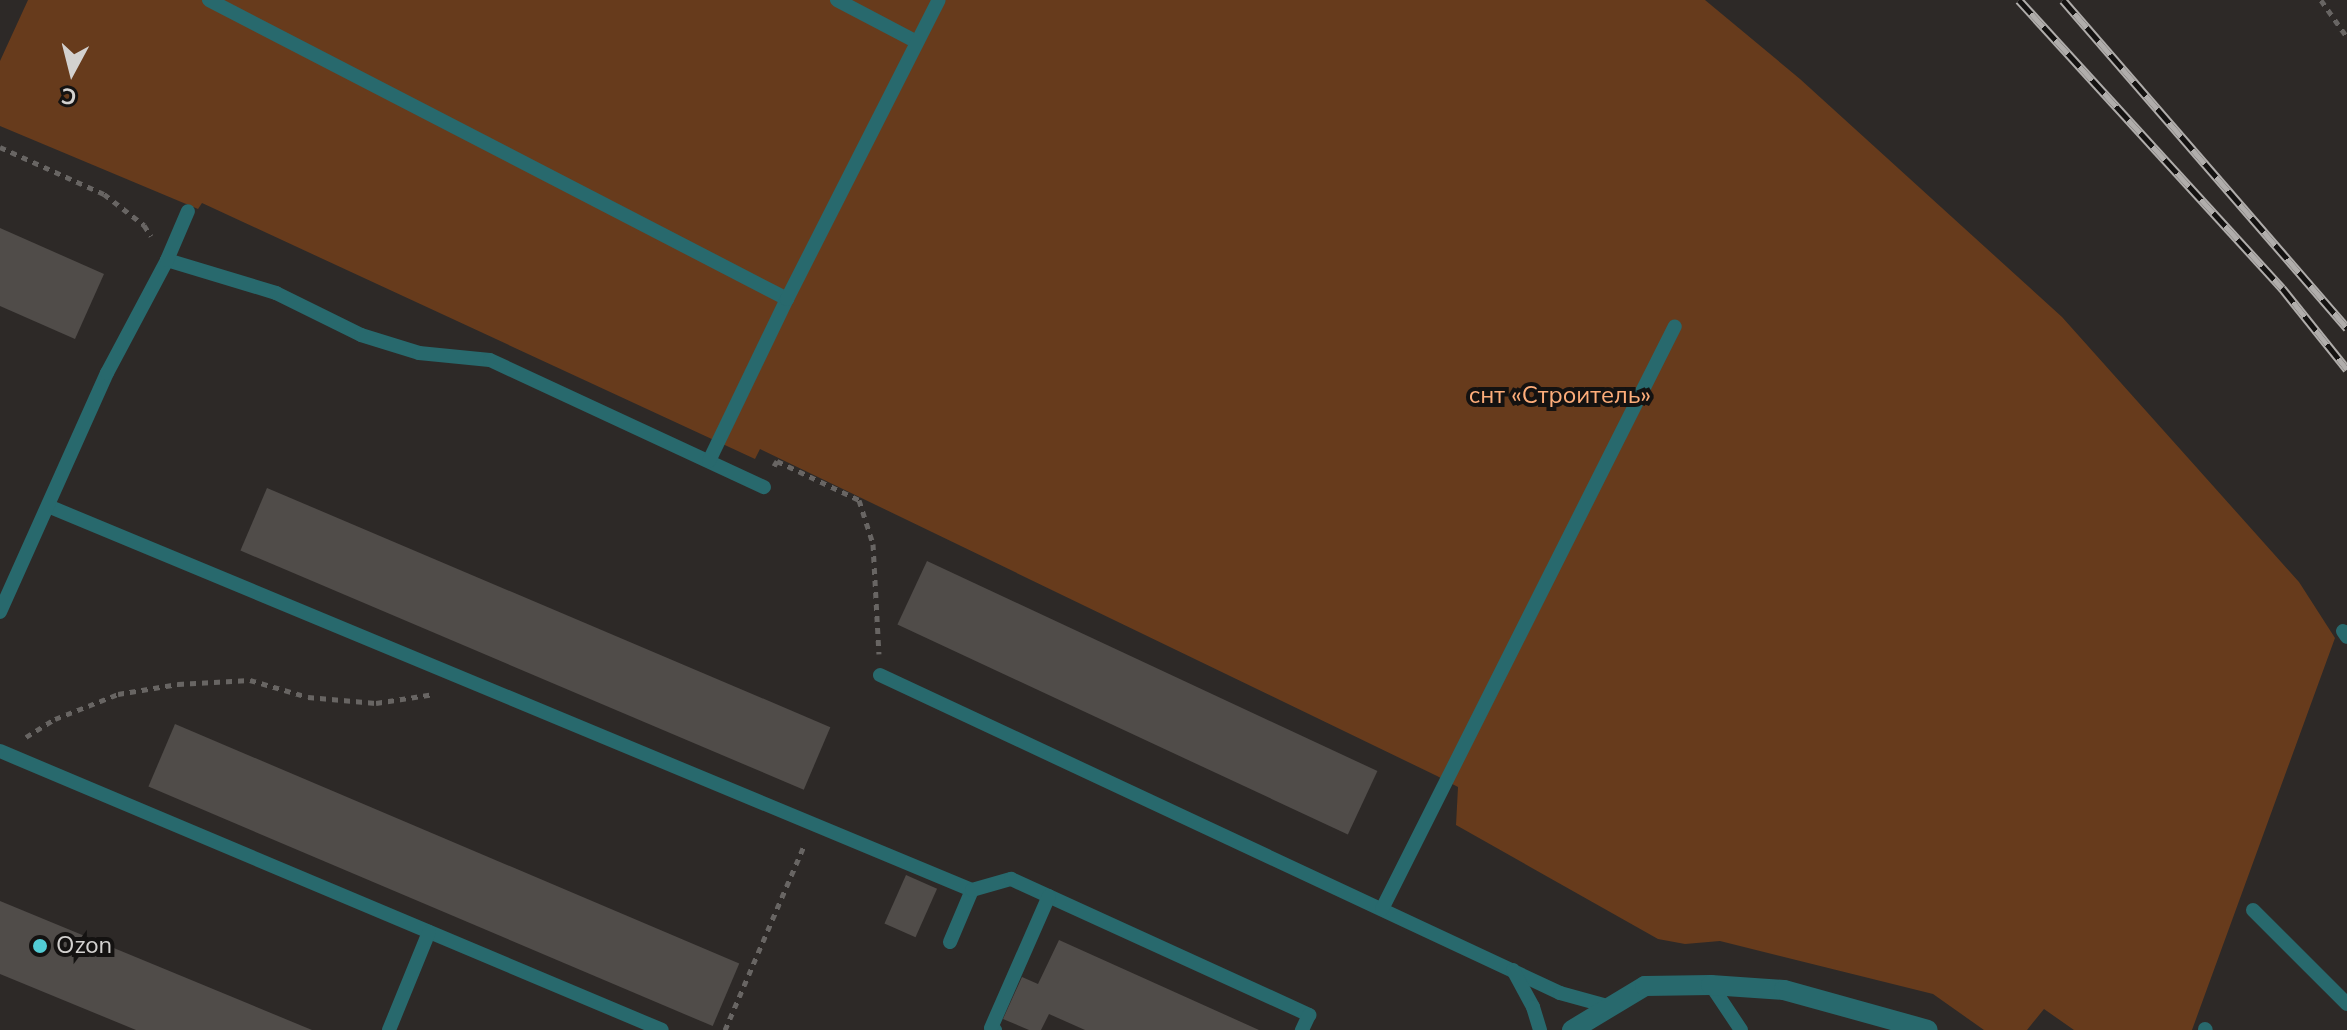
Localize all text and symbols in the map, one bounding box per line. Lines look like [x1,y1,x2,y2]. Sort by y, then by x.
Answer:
north arrow [32,32,112,112]
text: С [60,80,78,112]
park label: снт «Строитель» [1469,382,1651,410]
place label: Ozon [56,932,112,960]
marker: Ozon [31,937,49,955]

